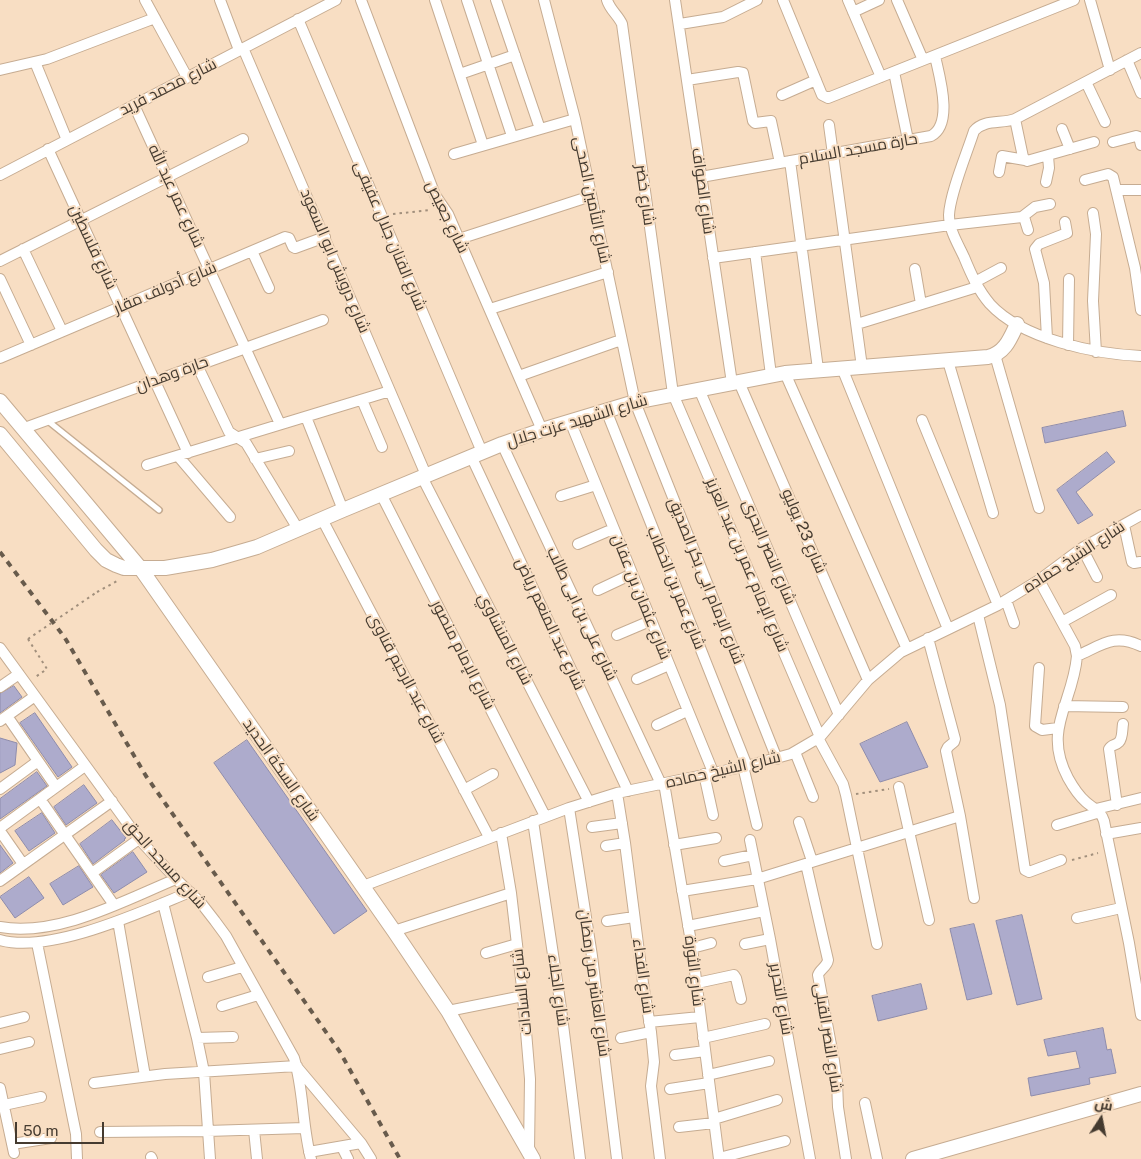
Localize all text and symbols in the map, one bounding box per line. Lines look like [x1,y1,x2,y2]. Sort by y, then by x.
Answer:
street label: شارع محمد فريد [116,54,220,120]
street label: حارة مسجد السلام [797,129,919,169]
street label: شارع التأمين الصحى [569,135,615,265]
street label: شارع عمر عبد الله [144,141,208,251]
street label: شارع الصواف [687,146,719,236]
street label: شارع الفنان جلال عفيفى [350,158,430,314]
street label: شارع خضر [631,163,659,227]
street label: شارع جعيص [421,178,473,256]
street label: شارع درويش ابو السعود [296,186,374,336]
street label: شارع فلسطين [65,202,121,292]
street label: شارع أدولف مقار [111,258,219,318]
street label: حارة وهدان [133,352,211,396]
street label: شارع الشهيد عزت جلال [504,390,650,452]
street label: شارع الإمام عمر بن عبد العزيز [702,475,792,655]
street label: شارع 23 يوليو [778,486,830,576]
street label: شارع الإمام ابى بكر الصديق [664,495,748,667]
street label: شارع النصر البحرى [738,497,800,607]
street label: شارع الشيخ حماده [1020,517,1128,597]
street label: شارع عمر بن الخطاب [643,524,709,652]
street label: شارع عثمان بن عفان [607,531,675,663]
street label: شارع على بن ابى طالب [543,544,621,684]
street label: شارع عبد المنعم رياض [511,555,589,693]
street label: شارع المنشاوي [474,590,536,688]
street label: شارع الإمام منصور [427,597,499,713]
street label: شارع عبد الرحيم قناوى [363,609,449,747]
street label: شارع السكة الحديد [239,715,323,825]
street label: شارع الشيخ حماده [664,747,782,793]
street label: شارع مسجد الحق [120,815,210,913]
street label: شارع العاشر من رمضان [574,908,614,1058]
street label: شارع الثورة [680,935,708,1007]
street label: شارع الفداء [628,937,658,1015]
street label: شارع السادات [508,948,536,1036]
street label: شارع الجلاء [543,953,573,1027]
street label: شارع التحرير [765,961,797,1037]
street label: شارع النصر القبلى [810,982,846,1094]
north arrow [1076,1094,1126,1144]
text: ش [1094,1095,1114,1114]
scale bar [18,1112,106,1144]
text: 50 m [23,1122,58,1139]

